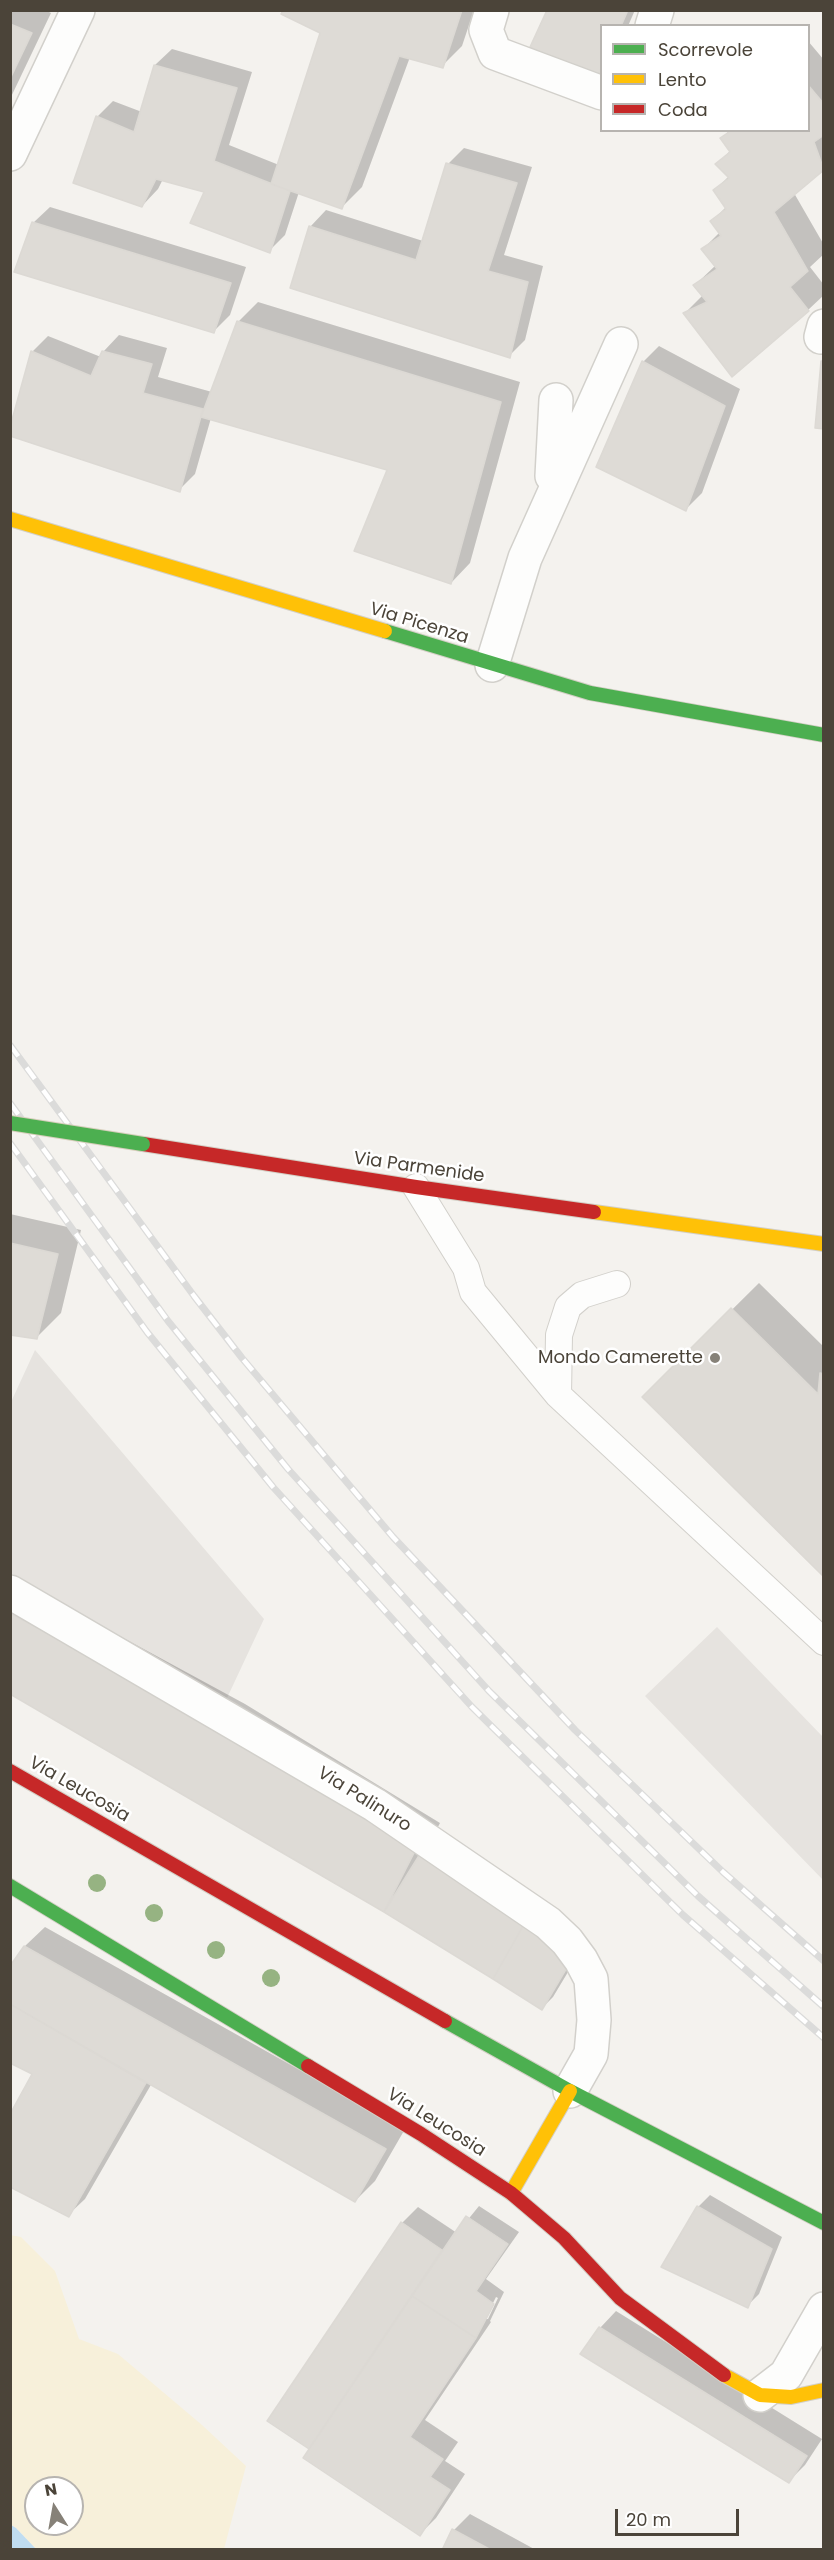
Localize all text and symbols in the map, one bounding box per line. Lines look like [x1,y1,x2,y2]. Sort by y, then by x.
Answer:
legend [600,24,810,132]
text: Scorrevole [658,37,753,62]
text: Lento [658,67,707,92]
text: Coda [658,97,708,122]
street label: Via Picenza [367,599,471,649]
street label: Via Parmenide [352,1148,486,1188]
place label: Mondo Camerette [538,1347,703,1369]
marker: Mondo Camerette [708,1351,722,1365]
street label: Via Leucosia [25,1753,133,1827]
street label: Via Palinuro [313,1763,415,1837]
street label: Via Leucosia [383,2084,489,2162]
north arrow [24,2476,84,2536]
text: N [43,2477,59,2502]
scale bar [618,2497,742,2535]
text: 20 m [626,2507,671,2532]

